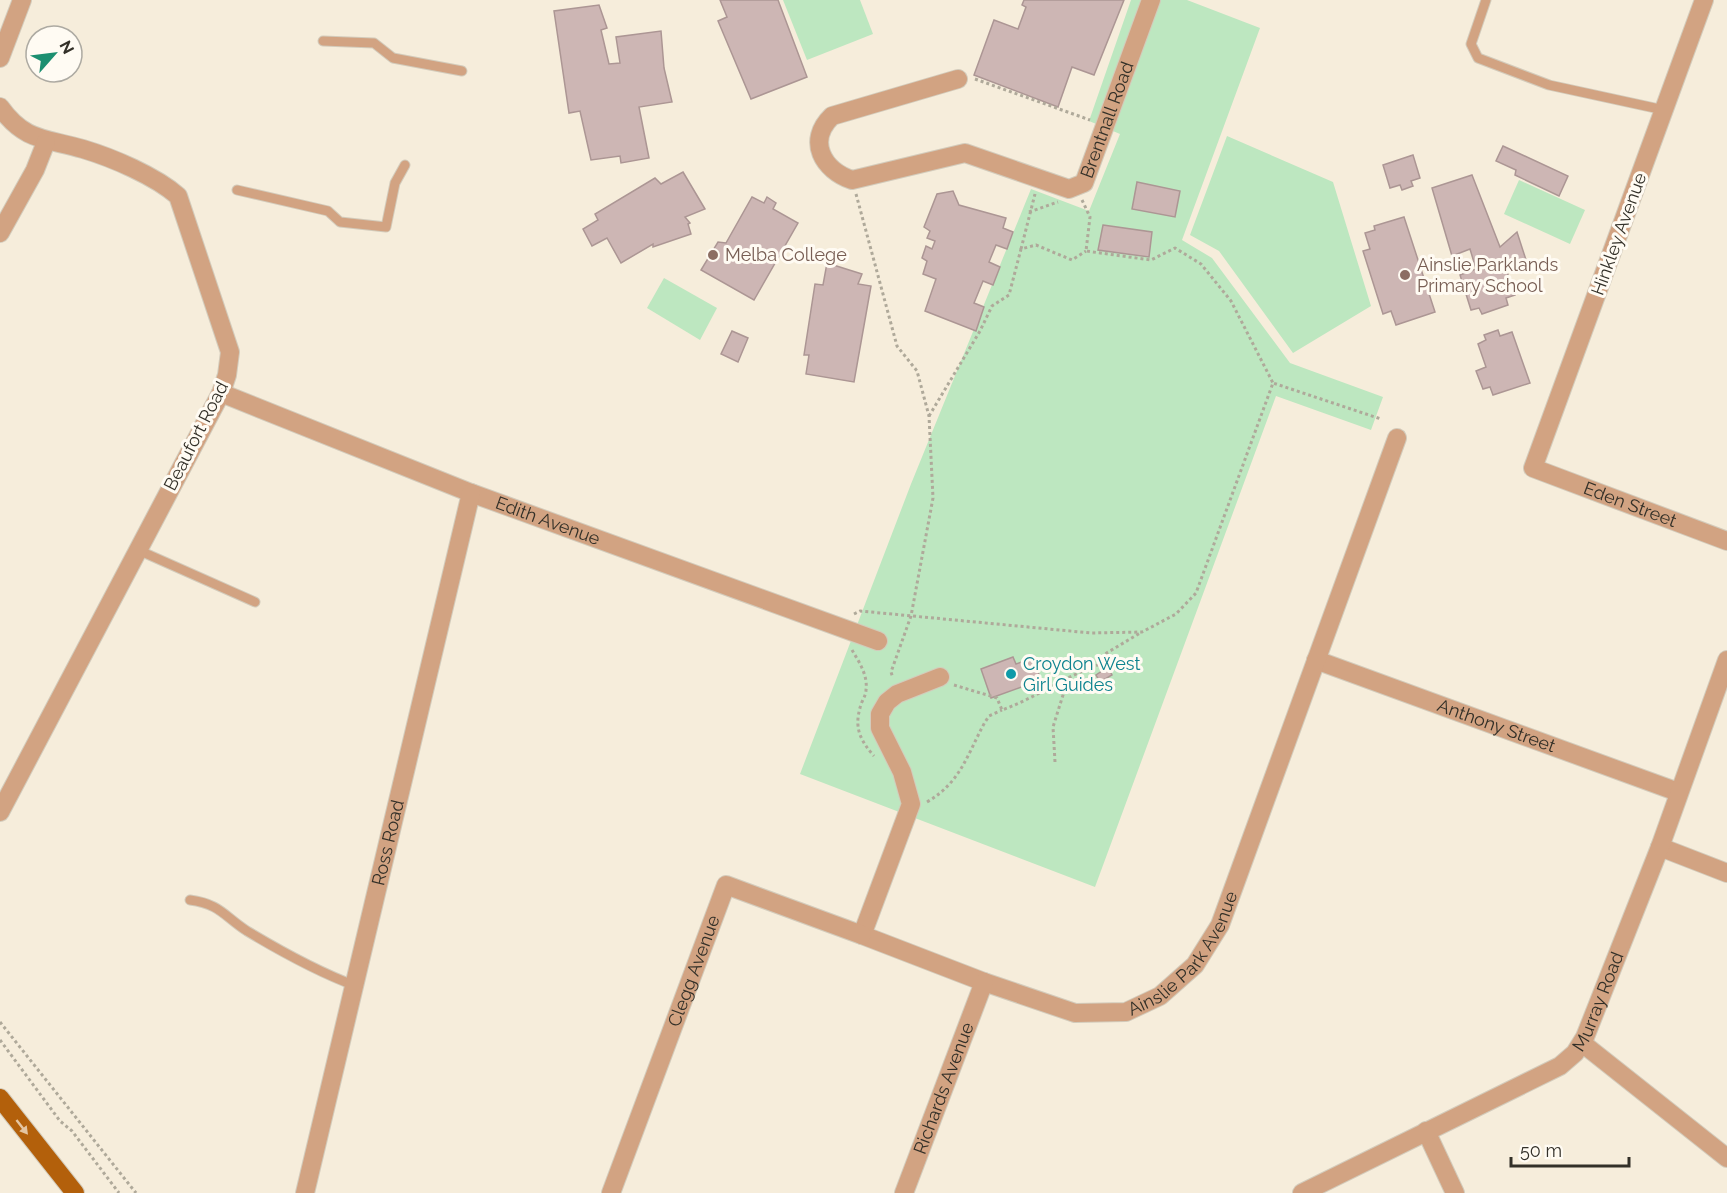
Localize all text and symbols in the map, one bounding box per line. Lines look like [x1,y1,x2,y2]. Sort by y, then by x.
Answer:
north arrow [24,24,84,84]
text: N [56,37,78,57]
street label: Brentnall Road [1076,59,1138,181]
street label: Hinkley Avenue [1587,169,1651,298]
place label: Melba College [725,244,847,265]
marker: Melba College [706,248,720,262]
place label: Ainslie Parklands Primary School [1417,254,1558,296]
marker: Ainslie Parklands Primary School [1398,268,1412,282]
street label: Beaufort Road [159,378,232,494]
street label: Eden Street [1581,477,1680,531]
street label: Edith Avenue [493,492,603,549]
place label: Croydon West Girl Guides [1023,653,1140,695]
marker: Croydon West Girl Guides [1004,667,1018,681]
street label: Anthony Street [1435,694,1558,756]
street label: Ross Road [367,798,408,888]
street label: Ainslie Park Avenue [1124,888,1242,1020]
street label: Clegg Avenue [663,912,724,1029]
street label: Murray Road [1568,949,1628,1055]
street label: Richards Avenue [909,1019,978,1157]
one-way arrow [16,1119,28,1134]
scale bar [1511,1130,1630,1168]
text: 50 m [1520,1140,1562,1161]

